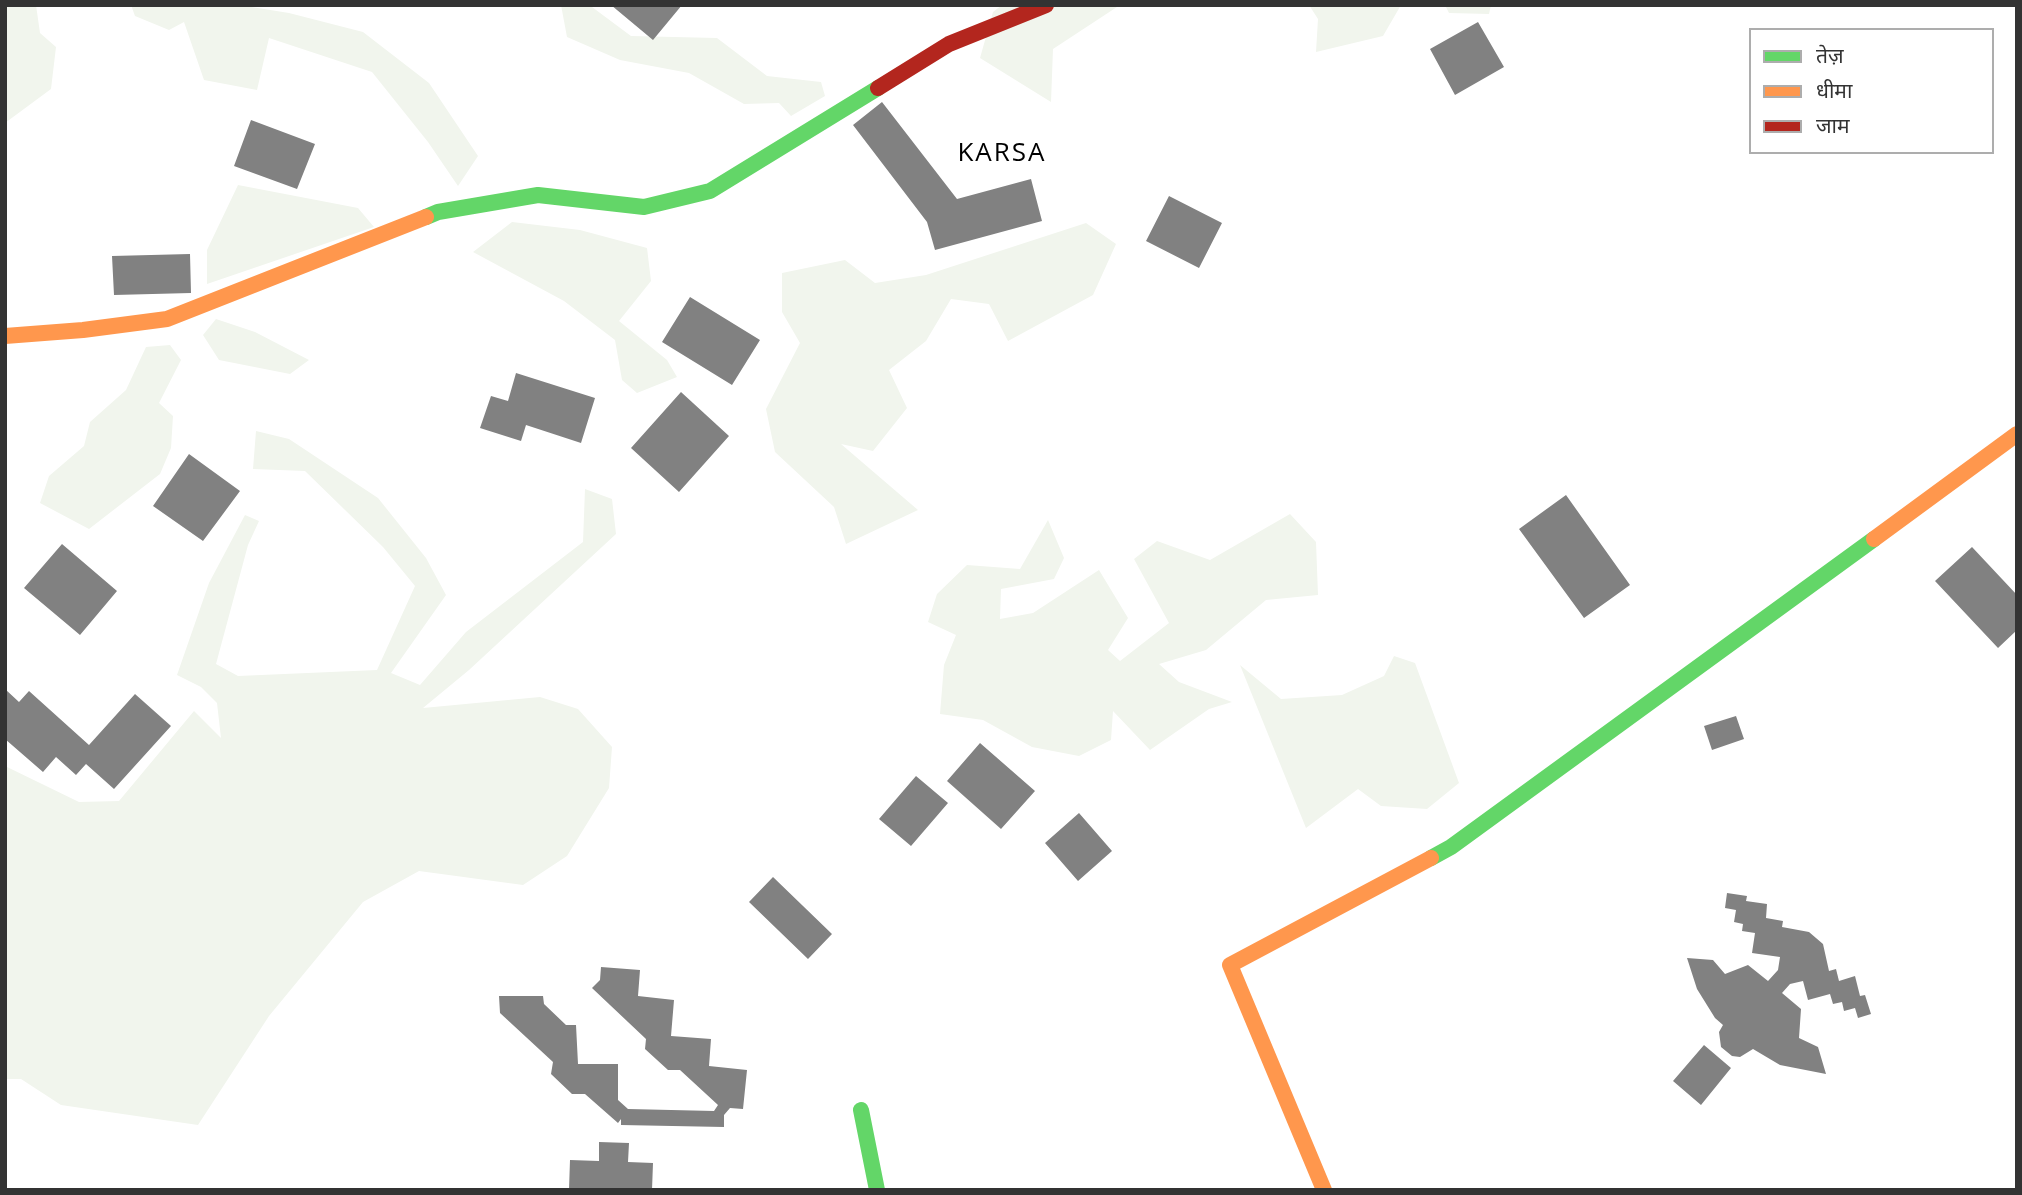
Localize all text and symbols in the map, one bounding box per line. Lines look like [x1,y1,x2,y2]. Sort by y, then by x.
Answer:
legend [1749,28,1994,154]
text: तेज़ [1816,41,1844,69]
text: धीमा [1816,76,1852,104]
text: जाम [1816,111,1850,139]
district label: KARSA [958,138,1046,170]

